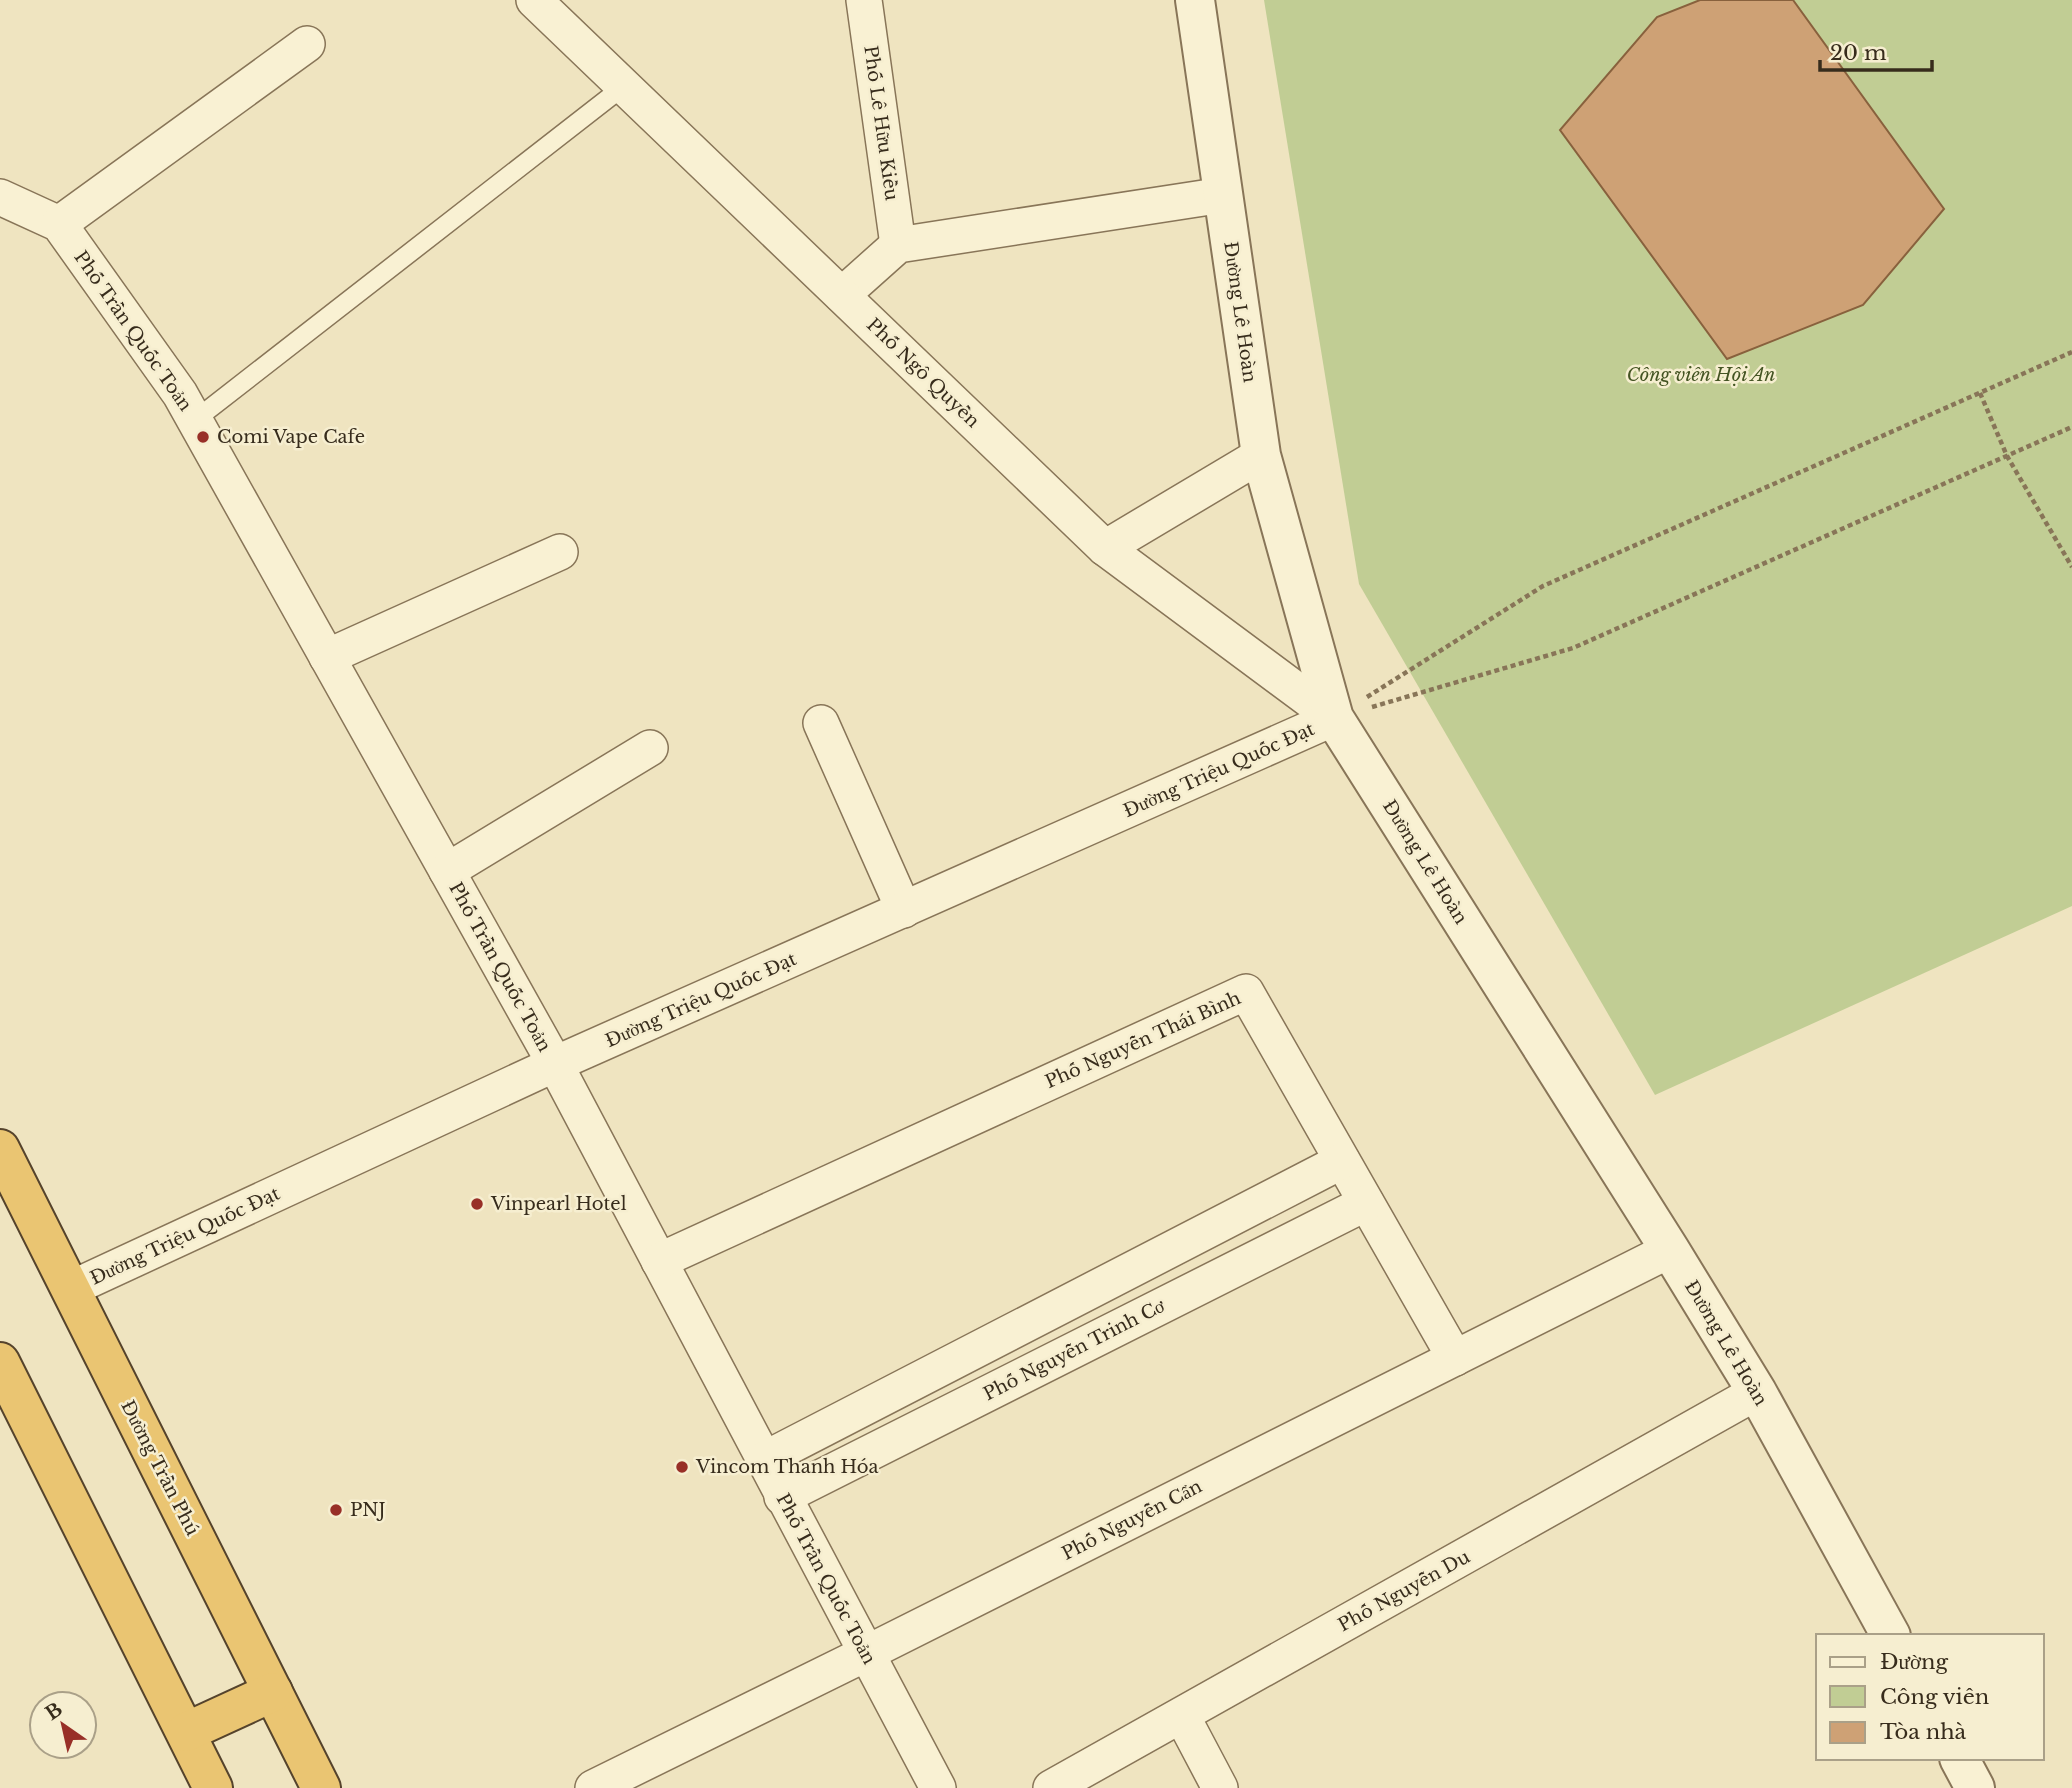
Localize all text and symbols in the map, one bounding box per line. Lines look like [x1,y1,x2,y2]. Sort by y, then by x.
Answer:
scale bar [1820,28,1932,72]
text: 20 m [1830,40,1887,66]
street label: Phố Lê Hữu Kiều [859,44,903,202]
street label: Đường Lê Hoàn [1219,240,1261,384]
street label: Phố Trần Quốc Toản [69,247,197,415]
street label: Phố Ngô Quyền [862,314,984,432]
park label: Công viên Hội An [1627,364,1775,386]
place label: Comi Vape Cafe [217,426,365,448]
marker: Comi Vape Cafe [195,429,211,445]
street label: Đường Triệu Quốc Đạt [1120,718,1318,822]
street label: Đường Lê Hoàn [1378,796,1472,928]
street label: Phố Trần Quốc Toản [444,878,556,1056]
street label: Đường Triệu Quốc Đạt [602,948,800,1052]
street label: Phố Nguyễn Thái Bình [1042,987,1244,1093]
street label: Đường Triệu Quốc Đạt [87,1182,283,1290]
place label: Vinpearl Hotel [490,1193,627,1215]
marker: Vinpearl Hotel [469,1196,485,1212]
street label: Đường Lê Hoàn [1680,1276,1772,1410]
street label: Phố Nguyễn Trinh Cơ [980,1294,1169,1405]
street label: Đường Trần Phú [116,1397,204,1539]
place label: Vincom Thanh Hóa [695,1456,879,1478]
marker: Vincom Thanh Hóa [674,1459,690,1475]
street label: Phố Nguyễn Cẩn [1058,1475,1206,1565]
street label: Phố Trần Quốc Toản [772,1490,880,1668]
place label: PNJ [350,1499,386,1521]
marker: PNJ [328,1502,344,1518]
street label: Phố Nguyễn Du [1334,1546,1474,1636]
legend [1816,1634,2044,1760]
text: Đường [1880,1649,1948,1675]
text: Công viên [1880,1684,1989,1710]
north arrow [28,1690,98,1760]
text: B [41,1698,66,1725]
text: Tòa nhà [1880,1719,1967,1745]

